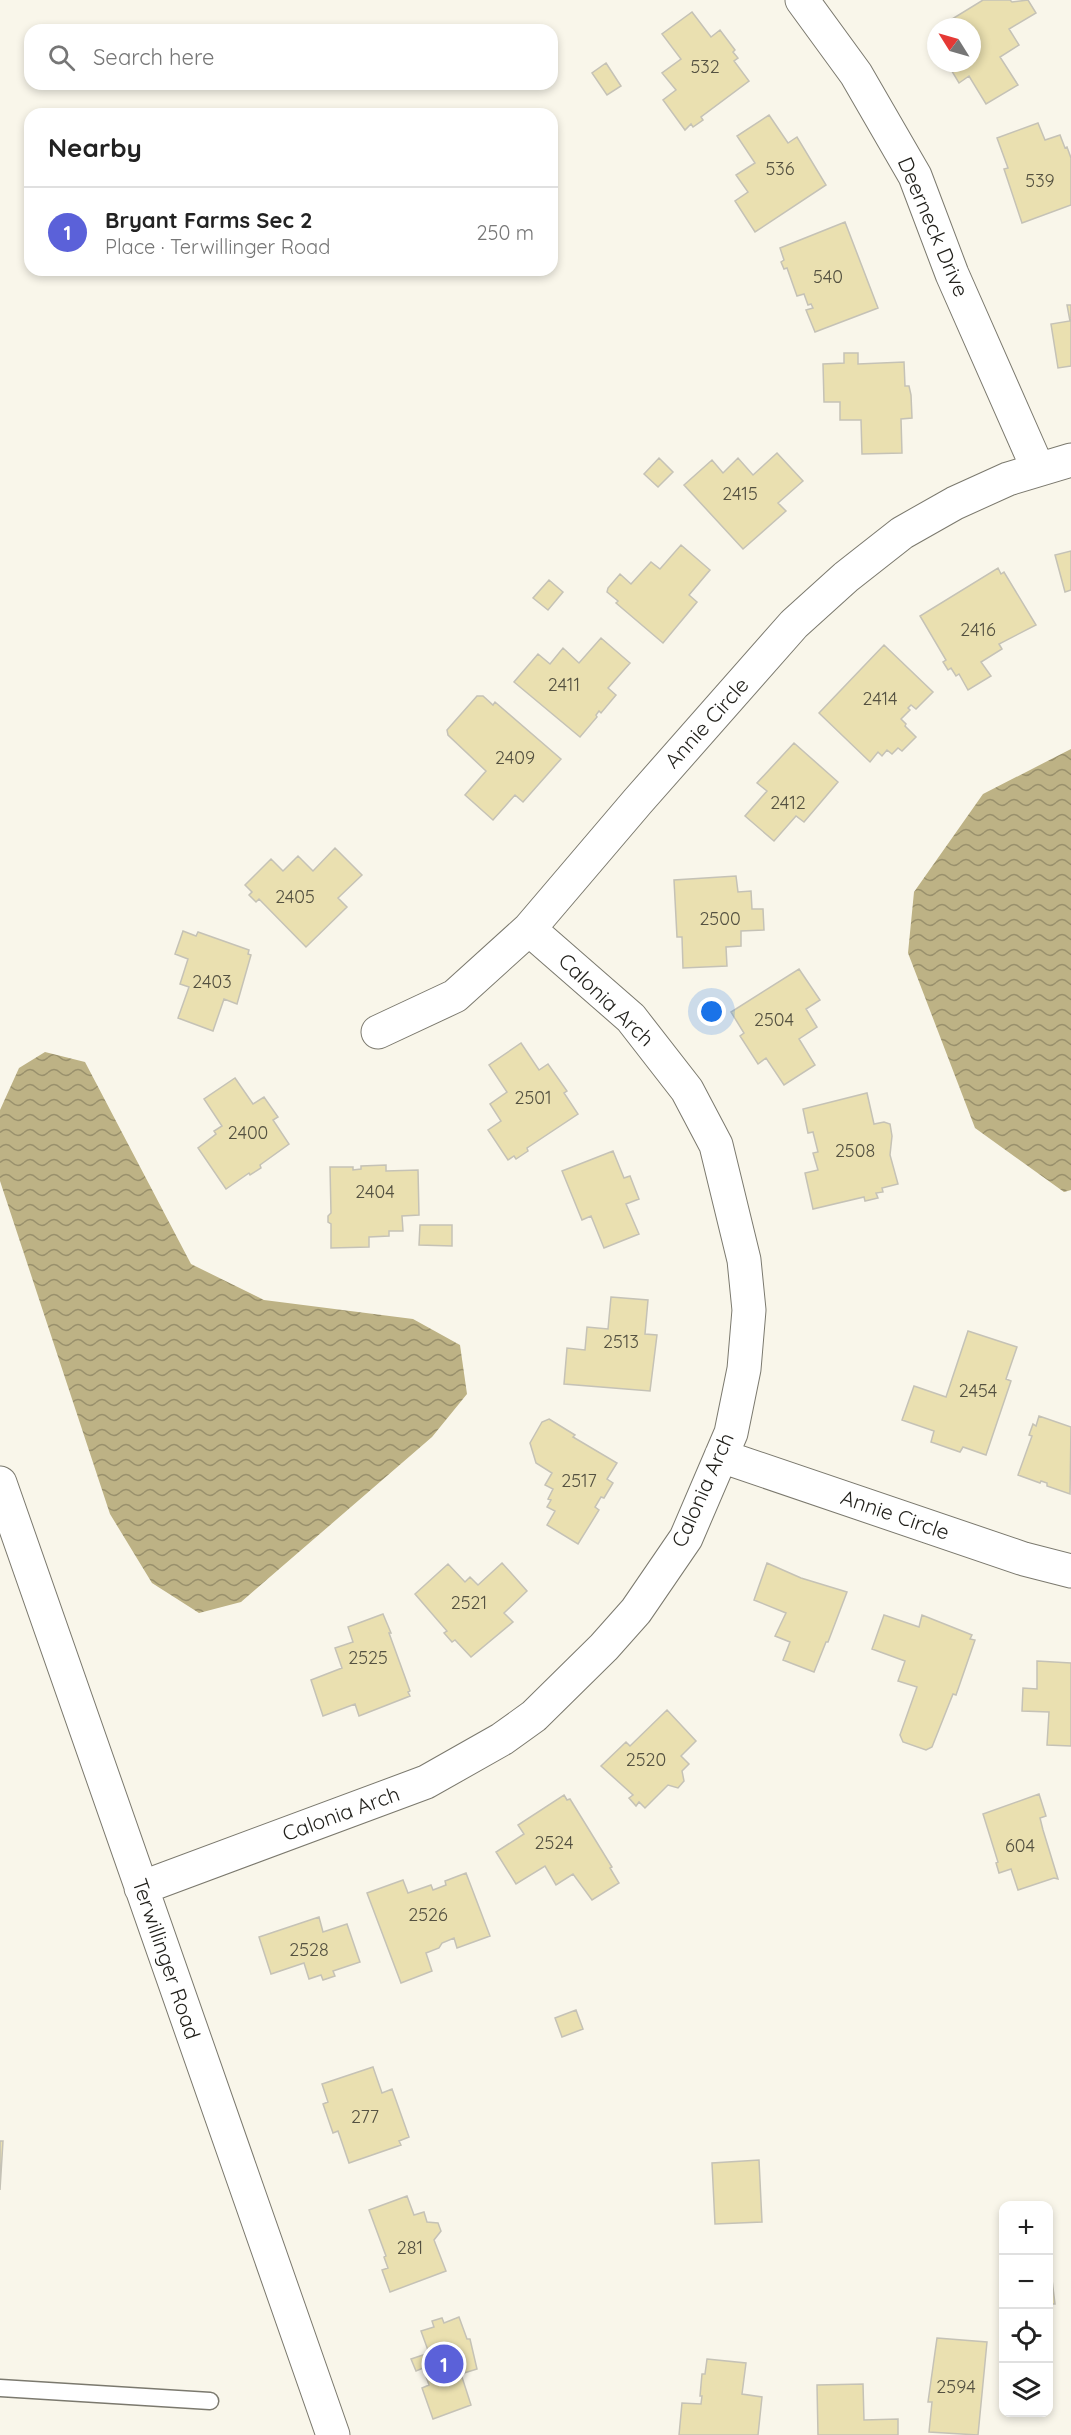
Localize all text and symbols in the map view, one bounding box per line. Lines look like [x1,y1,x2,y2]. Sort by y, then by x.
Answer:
north arrow [927,18,981,72]
search box [24,24,558,90]
icon: search [45,41,78,74]
text: Search here [93,43,214,71]
house number: 532 [690,55,720,78]
text: Nearby [48,131,142,164]
street label: Deerneck Drive [893,153,975,300]
house number: 536 [766,157,795,180]
house number: 539 [1025,169,1055,192]
text: Bryant Farms Sec 2 [105,206,313,234]
text: 1 [64,220,71,245]
text: 250 m [476,220,534,245]
text: Place · Terwillinger Road [105,234,330,259]
house number: 540 [813,265,843,288]
house number: 2415 [722,482,758,505]
house number: 2416 [960,618,996,641]
street label: Annie Circle [659,672,754,773]
house number: 2411 [548,673,580,696]
house number: 2414 [863,687,897,710]
house number: 2409 [495,746,535,769]
house number: 2412 [770,791,806,814]
house number: 2405 [275,885,315,908]
house number: 2500 [699,907,741,930]
street label: Calonia Arch [553,947,660,1051]
house number: 2403 [192,970,232,993]
your location [697,997,726,1026]
house number: 2504 [754,1008,794,1031]
house number: 2501 [514,1086,552,1109]
house number: 2400 [228,1121,268,1144]
house number: 2508 [835,1139,875,1162]
house number: 2404 [355,1180,395,1203]
house number: 2513 [603,1330,639,1353]
house number: 2454 [959,1379,997,1402]
street label: Calonia Arch [665,1428,739,1551]
house number: 2517 [561,1469,597,1492]
street label: Annie Circle [838,1483,953,1545]
house number: 2521 [451,1591,487,1614]
house number: 2525 [348,1646,388,1669]
house number: 2520 [626,1748,666,1771]
street label: Calonia Arch [278,1780,403,1846]
house number: 2524 [535,1831,573,1854]
house number: 604 [1005,1834,1035,1857]
street label: Terwillinger Road [127,1875,207,2042]
house number: 2526 [408,1903,448,1926]
house number: 2528 [289,1938,329,1961]
house number: 277 [351,2105,379,2128]
map controls [999,2201,1053,2417]
button: + [999,2201,1053,2255]
house number: 281 [397,2236,423,2259]
button: − [999,2255,1053,2309]
button: locate [999,2309,1053,2363]
pin: 1 [424,2342,464,2386]
button: layers [999,2363,1053,2417]
house number: 2594 [936,2375,976,2398]

